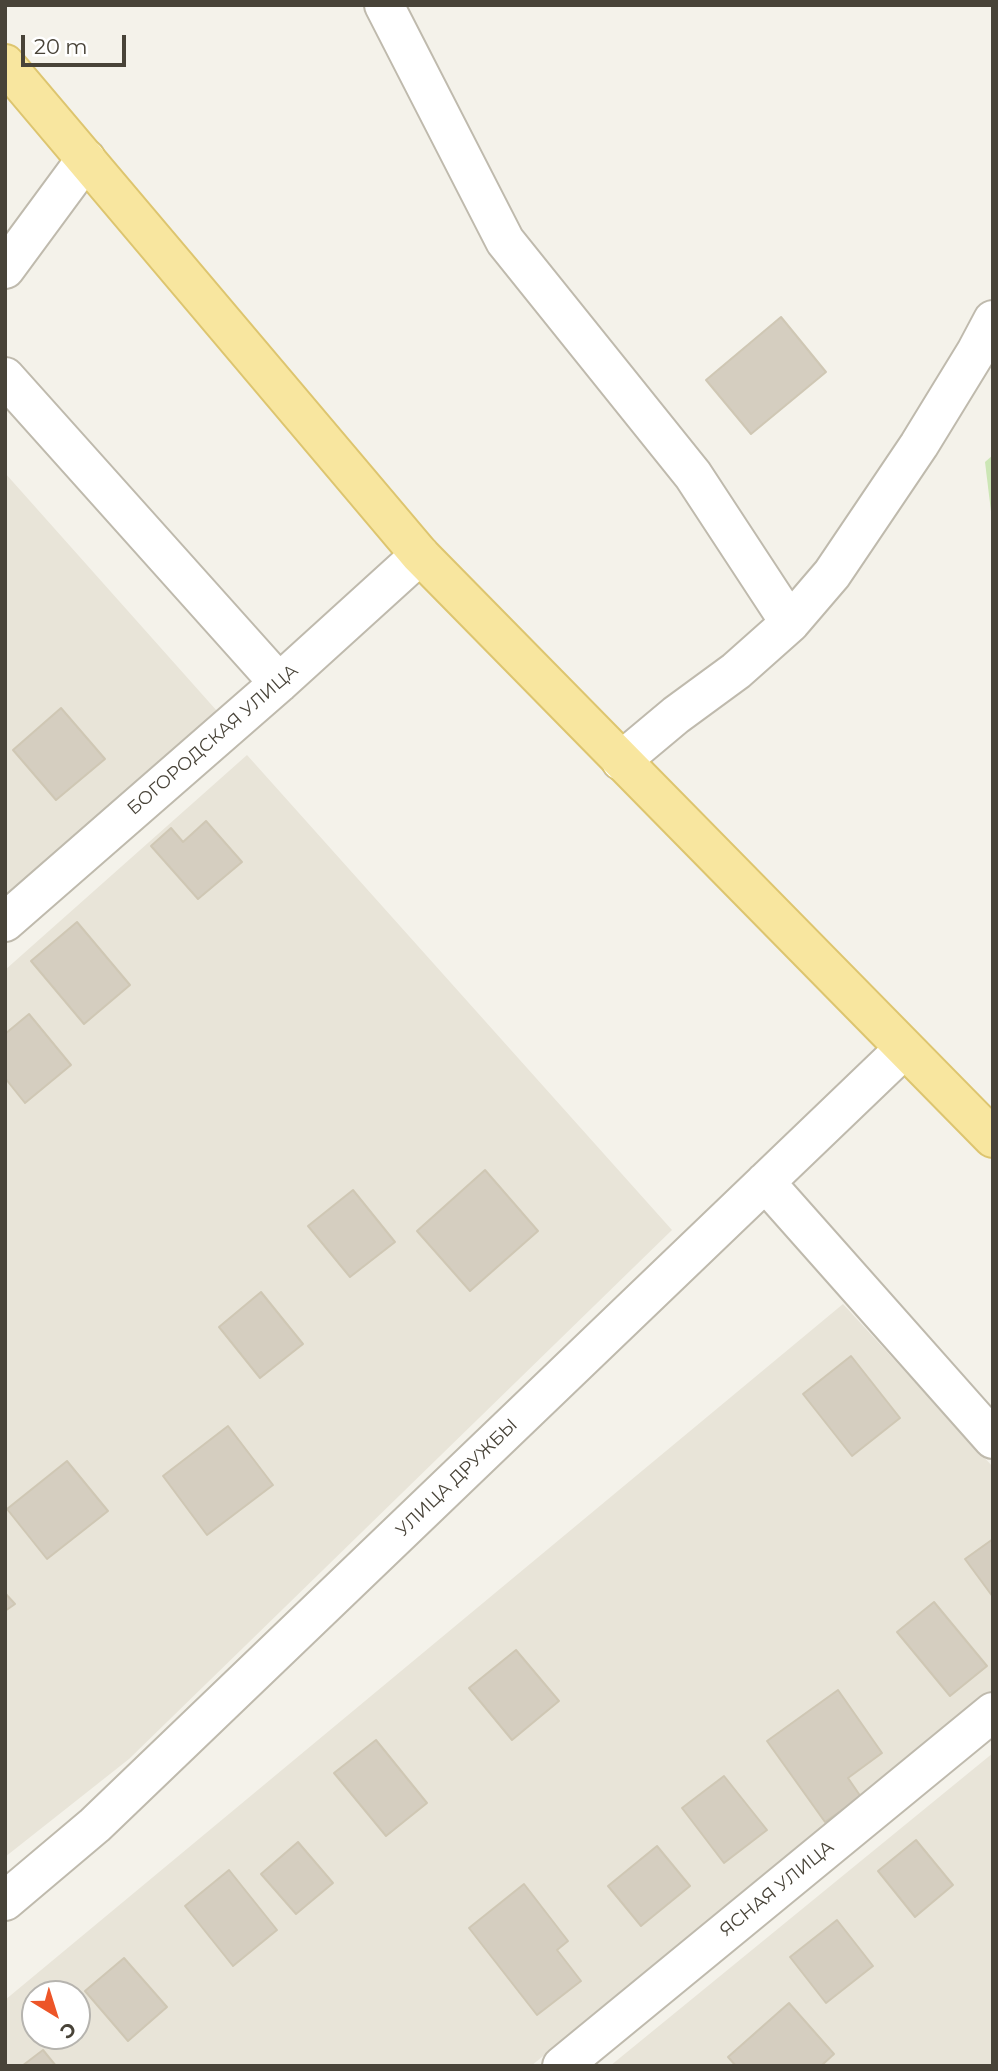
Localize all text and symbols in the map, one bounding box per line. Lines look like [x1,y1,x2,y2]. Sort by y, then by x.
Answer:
scale bar [24,21,130,65]
text: 20 m [34,34,88,59]
street label: БОГОРОДСКАЯ УЛИЦА [123,660,303,820]
street label: УЛИЦА ДРУЖБЫ [392,1414,522,1542]
street label: ЯСНАЯ УЛИЦА [716,1836,838,1942]
north arrow [21,1980,91,2050]
text: С [55,2017,81,2044]

